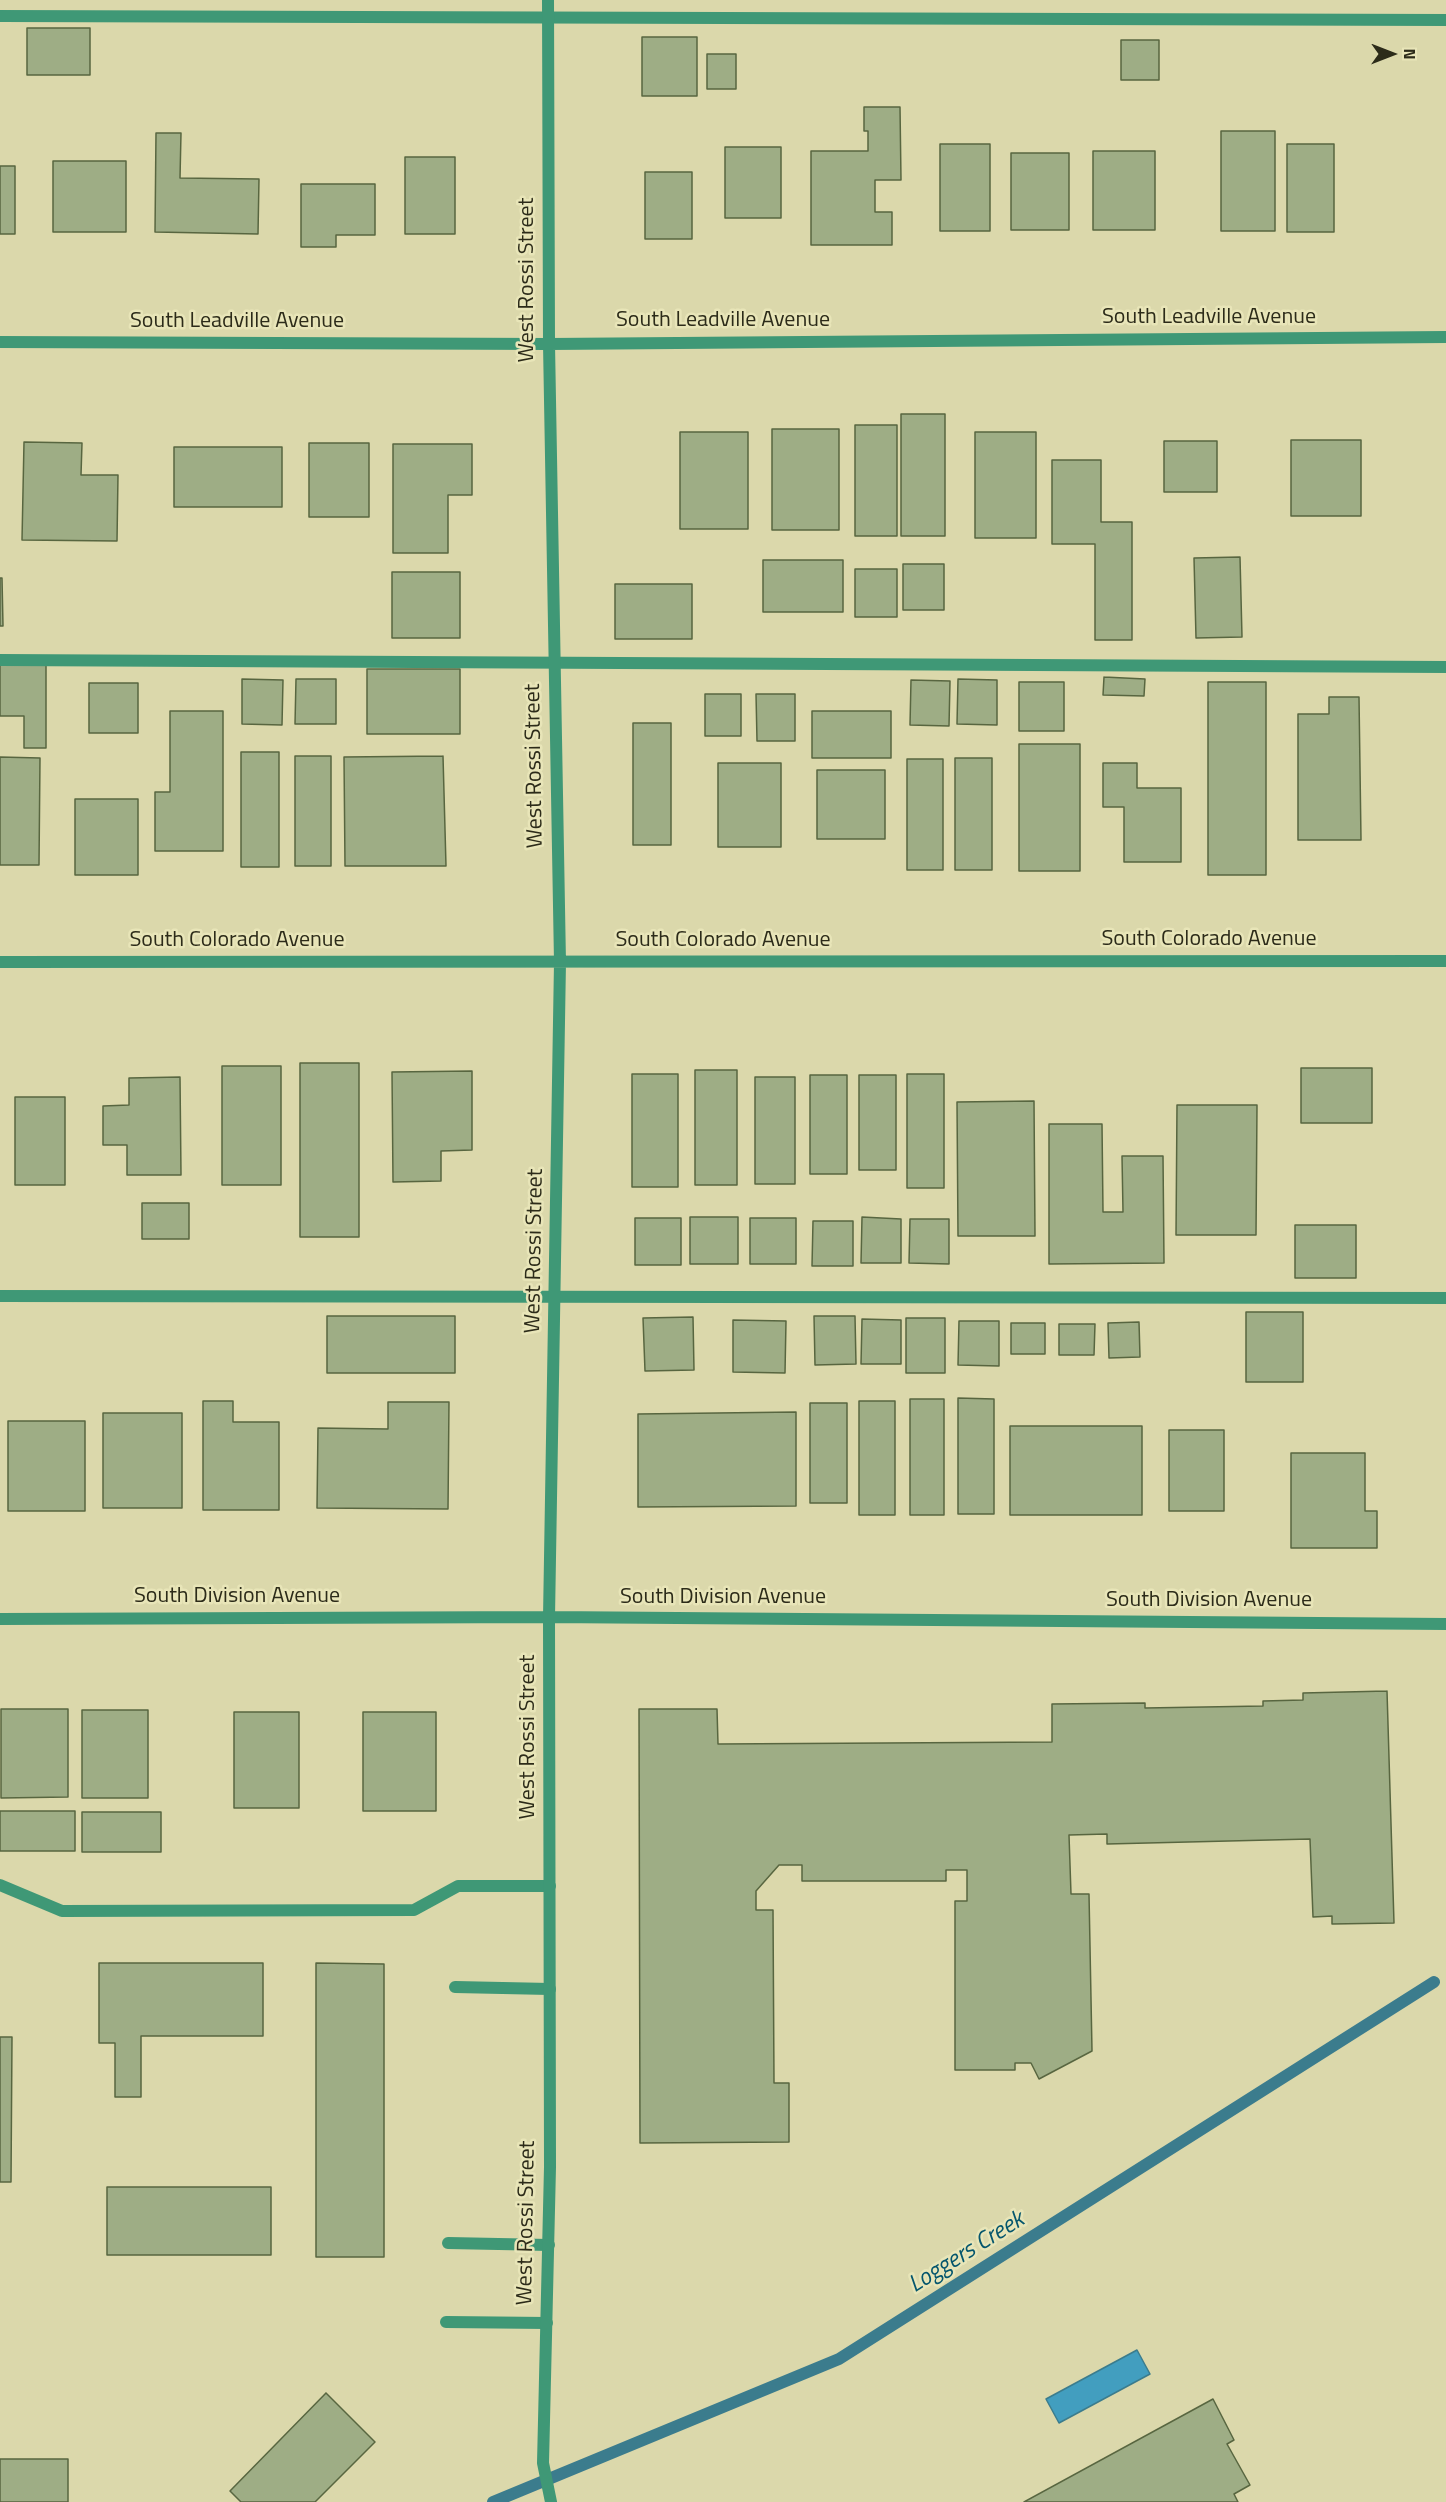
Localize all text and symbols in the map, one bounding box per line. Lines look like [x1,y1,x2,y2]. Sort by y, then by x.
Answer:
north arrow [1362,24,1422,84]
text: N [1398,48,1422,60]
street label: West Rossi Street [515,198,541,362]
street label: South Leadville Avenue [1102,305,1316,331]
street label: South Leadville Avenue [616,308,830,334]
street label: South Leadville Avenue [130,309,344,335]
street label: West Rossi Street [520,683,550,849]
street label: South Colorado Avenue [1101,927,1317,953]
street label: South Colorado Avenue [129,928,345,954]
street label: South Colorado Avenue [615,928,831,954]
street label: West Rossi Street [520,1168,550,1334]
street label: South Division Avenue [134,1584,340,1610]
street label: South Division Avenue [620,1585,826,1611]
street label: South Division Avenue [1106,1588,1312,1614]
street label: West Rossi Street [516,1655,542,1819]
street label: West Rossi Street [512,2140,542,2306]
water label: Loggers Creek [904,2206,1030,2300]

